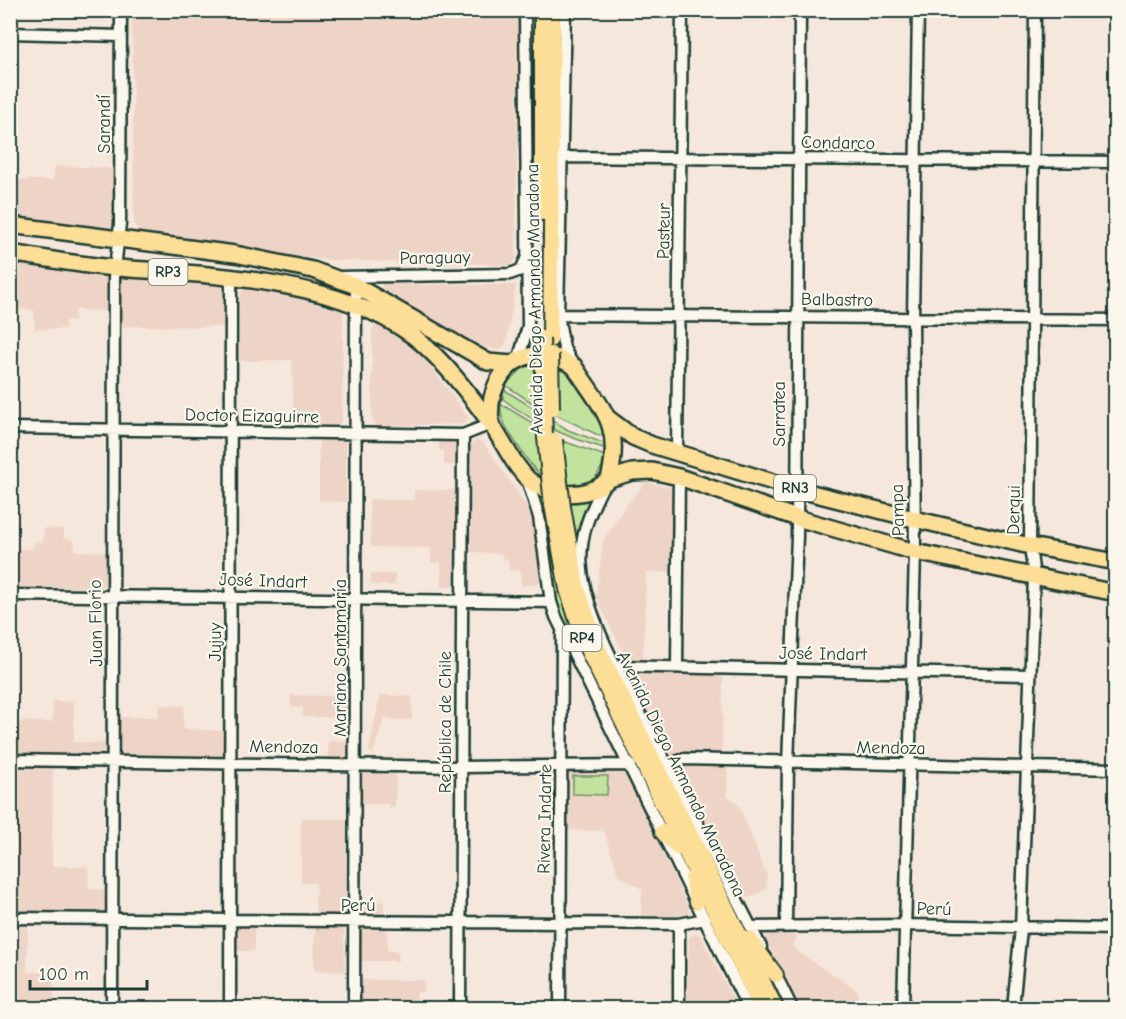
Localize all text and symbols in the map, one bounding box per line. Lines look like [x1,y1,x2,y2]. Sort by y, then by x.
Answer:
street label: Sarandí [94,94,115,153]
street label: Condarco [801,132,875,154]
street label: Avenida Diego Armando Maradona [522,164,548,434]
street label: Pasteur [653,202,675,259]
street label: Paraguay [399,247,472,269]
road number: RP3 [148,259,188,285]
street label: Balbastro [801,289,873,311]
street label: Sarratea [769,381,790,447]
street label: Doctor Eizaguirre [185,404,319,428]
road number: RN3 [774,475,816,501]
street label: Pampa [887,483,909,537]
street label: Derqui [1003,485,1025,535]
street label: José Indart [219,569,308,593]
street label: Juan Florio [85,579,107,667]
street label: Mariano Santamaría [330,579,351,737]
street label: Jujuy [205,622,226,661]
road number: RP4 [562,625,602,651]
street label: José Indart [779,643,868,665]
street label: Avenida Diego Armando Maradona [612,648,750,900]
street label: República de Chile [435,651,456,793]
street label: Mendoza [249,736,319,758]
street label: Mendoza [856,737,926,759]
street label: Rivera Indarte [534,764,556,874]
street label: Perú [341,895,375,916]
street label: Perú [916,898,952,920]
scale bar [30,953,147,991]
text: 100 m [39,964,89,985]

